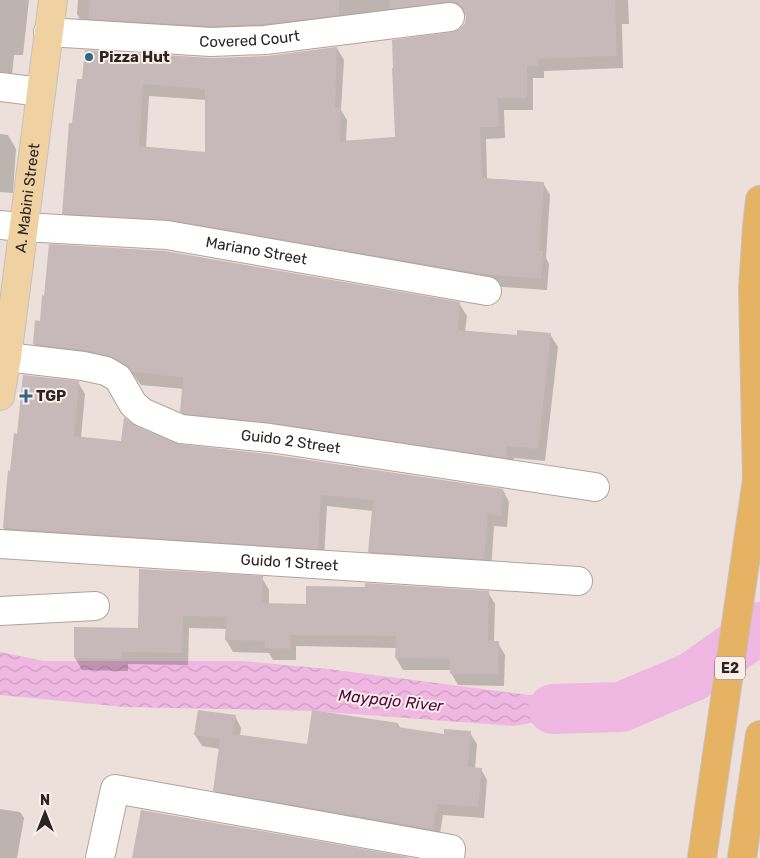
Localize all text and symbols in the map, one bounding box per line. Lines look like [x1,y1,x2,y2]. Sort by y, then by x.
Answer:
street label: Covered Court [199,27,301,51]
place label: Pizza Hut [99,48,170,66]
marker: Pizza Hut [83,51,95,63]
street label: A. Mabini Street [12,142,43,254]
street label: Mariano Street [204,233,309,268]
place label: TGP [36,387,66,405]
marker: TGP [20,390,32,402]
street label: Guido 2 Street [240,426,342,458]
street label: Guido 1 Street [240,550,339,575]
road number: E2 [715,656,745,680]
water label: Maypajo River [338,686,445,716]
north arrow [20,788,70,838]
text: N [40,792,50,809]

